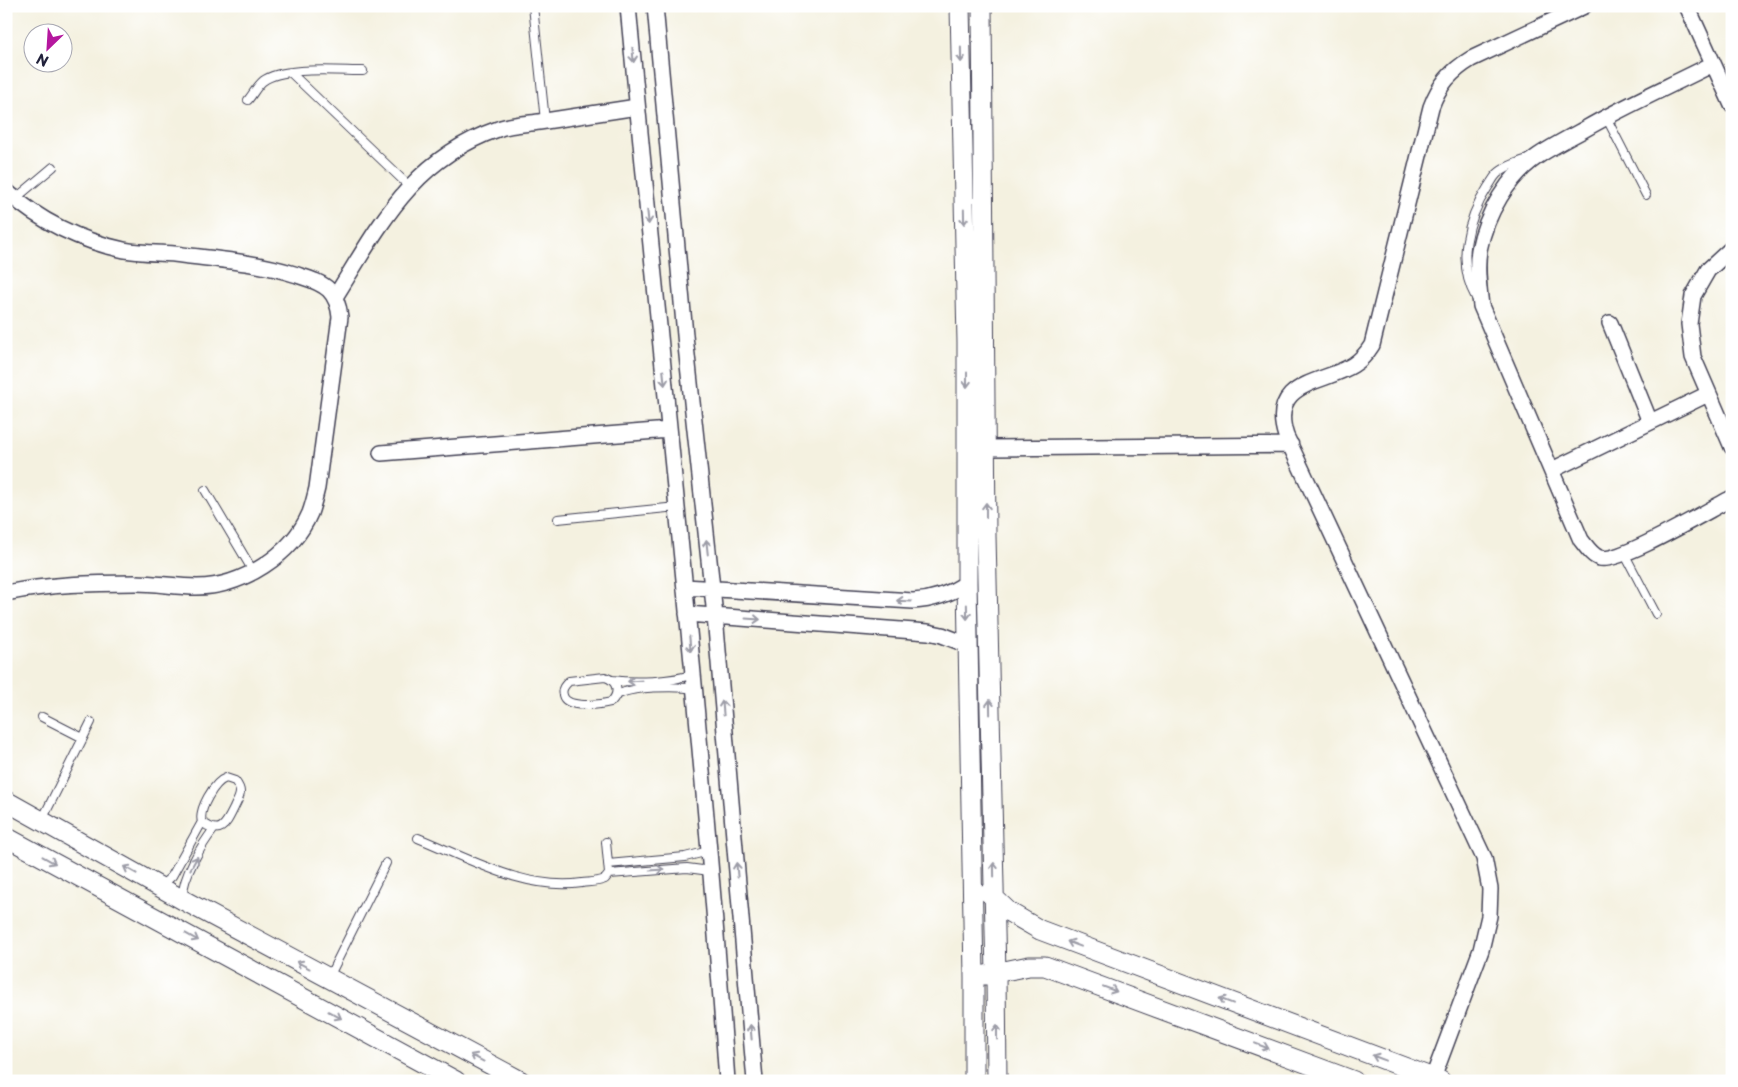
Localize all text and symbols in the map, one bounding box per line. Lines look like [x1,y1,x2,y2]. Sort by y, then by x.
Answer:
north arrow [22,22,72,72]
one-way arrow [956,46,966,63]
one-way arrow [628,47,637,63]
text: N [33,48,52,72]
one-way arrow [643,208,653,224]
one-way arrow [960,209,969,225]
one-way arrow [659,370,669,386]
one-way arrow [962,372,972,388]
one-way arrow [981,502,991,518]
one-way arrow [702,539,712,555]
one-way arrow [897,596,913,605]
one-way arrow [962,604,972,620]
one-way arrow [745,614,761,623]
one-way arrow [685,636,695,652]
one-way arrow [628,677,644,686]
one-way arrow [986,699,995,715]
one-way arrow [718,701,727,717]
one-way arrow [41,856,56,865]
one-way arrow [190,856,199,871]
one-way arrow [989,862,999,878]
one-way arrow [732,863,741,879]
one-way arrow [123,865,138,874]
one-way arrow [649,865,665,875]
one-way arrow [184,933,199,943]
one-way arrow [1067,938,1082,948]
one-way arrow [296,960,311,969]
one-way arrow [1102,985,1117,994]
one-way arrow [1219,995,1234,1004]
one-way arrow [327,1010,342,1020]
one-way arrow [746,1024,756,1040]
one-way arrow [992,1024,1002,1040]
one-way arrow [1254,1042,1270,1051]
one-way arrow [1371,1052,1386,1061]
one-way arrow [470,1053,485,1063]

